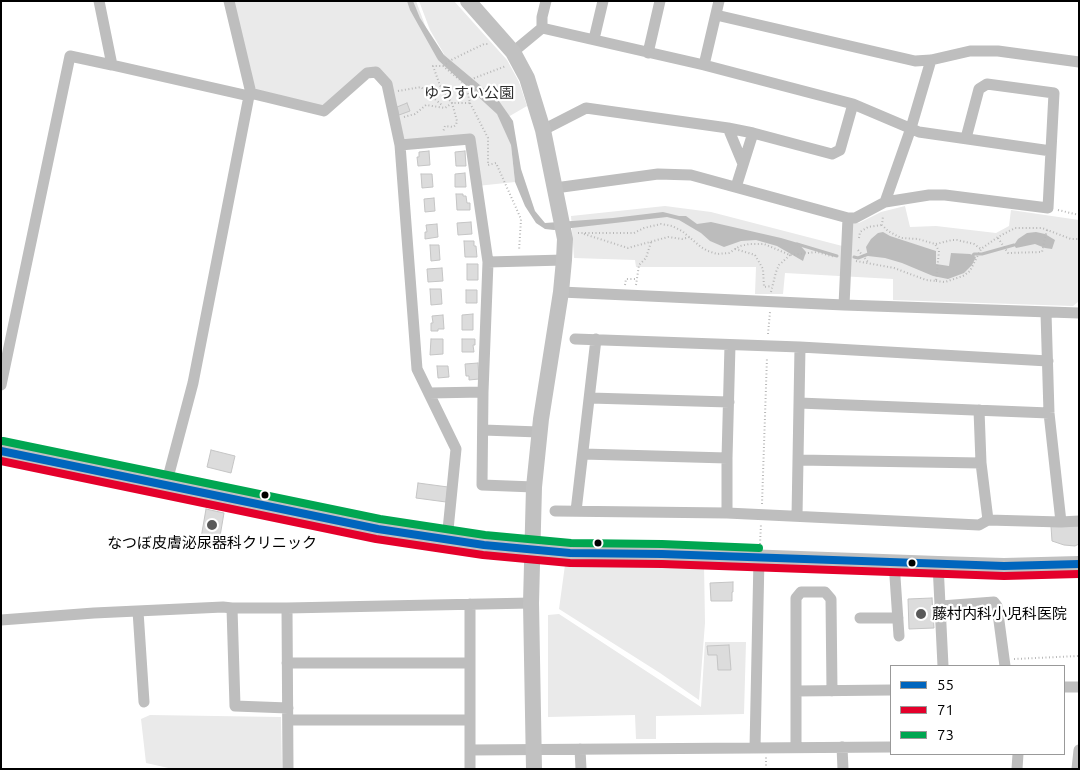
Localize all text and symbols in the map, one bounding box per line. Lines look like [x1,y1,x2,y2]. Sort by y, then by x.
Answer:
park label: ゆうすい公園 [424,84,514,102]
unlabelled marker [260,490,270,500]
marker: なつぼ皮膚泌尿器科クリニック [205,518,219,532]
place label: なつぼ皮膚泌尿器科クリニック [107,534,317,552]
unlabelled marker [593,538,603,548]
unlabelled marker [907,558,917,568]
place label: 藤村内科小児科医院 [932,605,1067,623]
marker: 藤村内科小児科医院 [914,607,928,621]
legend [890,665,1065,755]
text: 55 [937,676,954,693]
text: 71 [937,701,954,718]
text: 73 [937,726,954,743]

